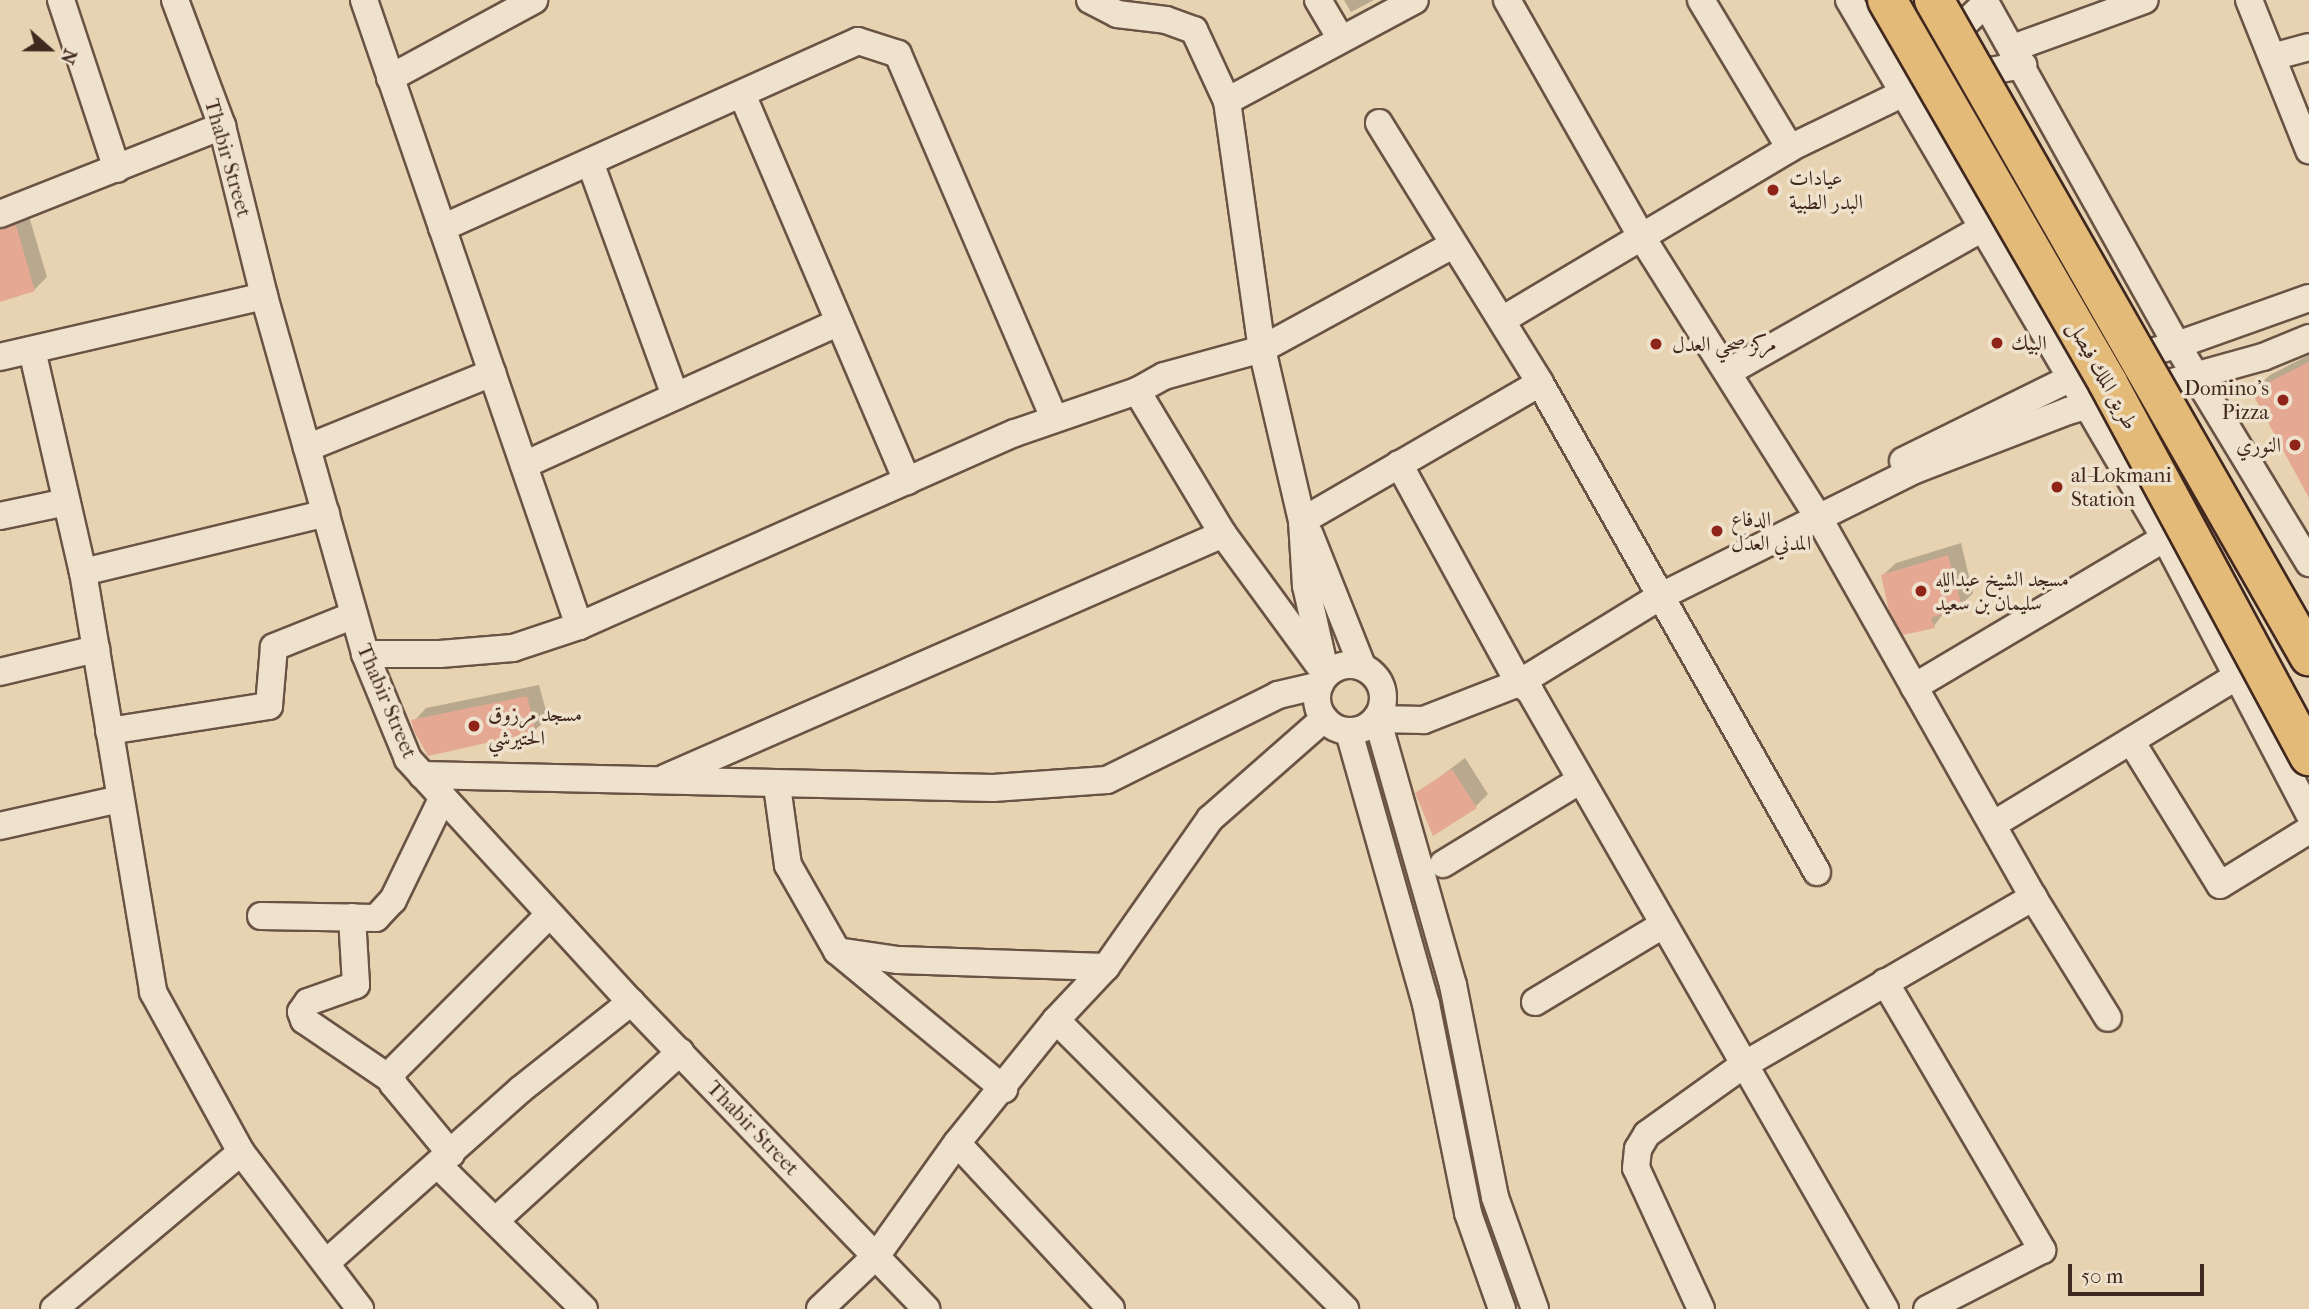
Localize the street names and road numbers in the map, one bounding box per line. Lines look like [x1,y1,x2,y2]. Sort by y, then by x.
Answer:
street label: Thabir Street [199,96,257,220]
street label: طريق الملك فيصل [2063,316,2143,434]
street label: Thabir Street [352,640,422,762]
street label: Thabir Street [702,1075,804,1181]

